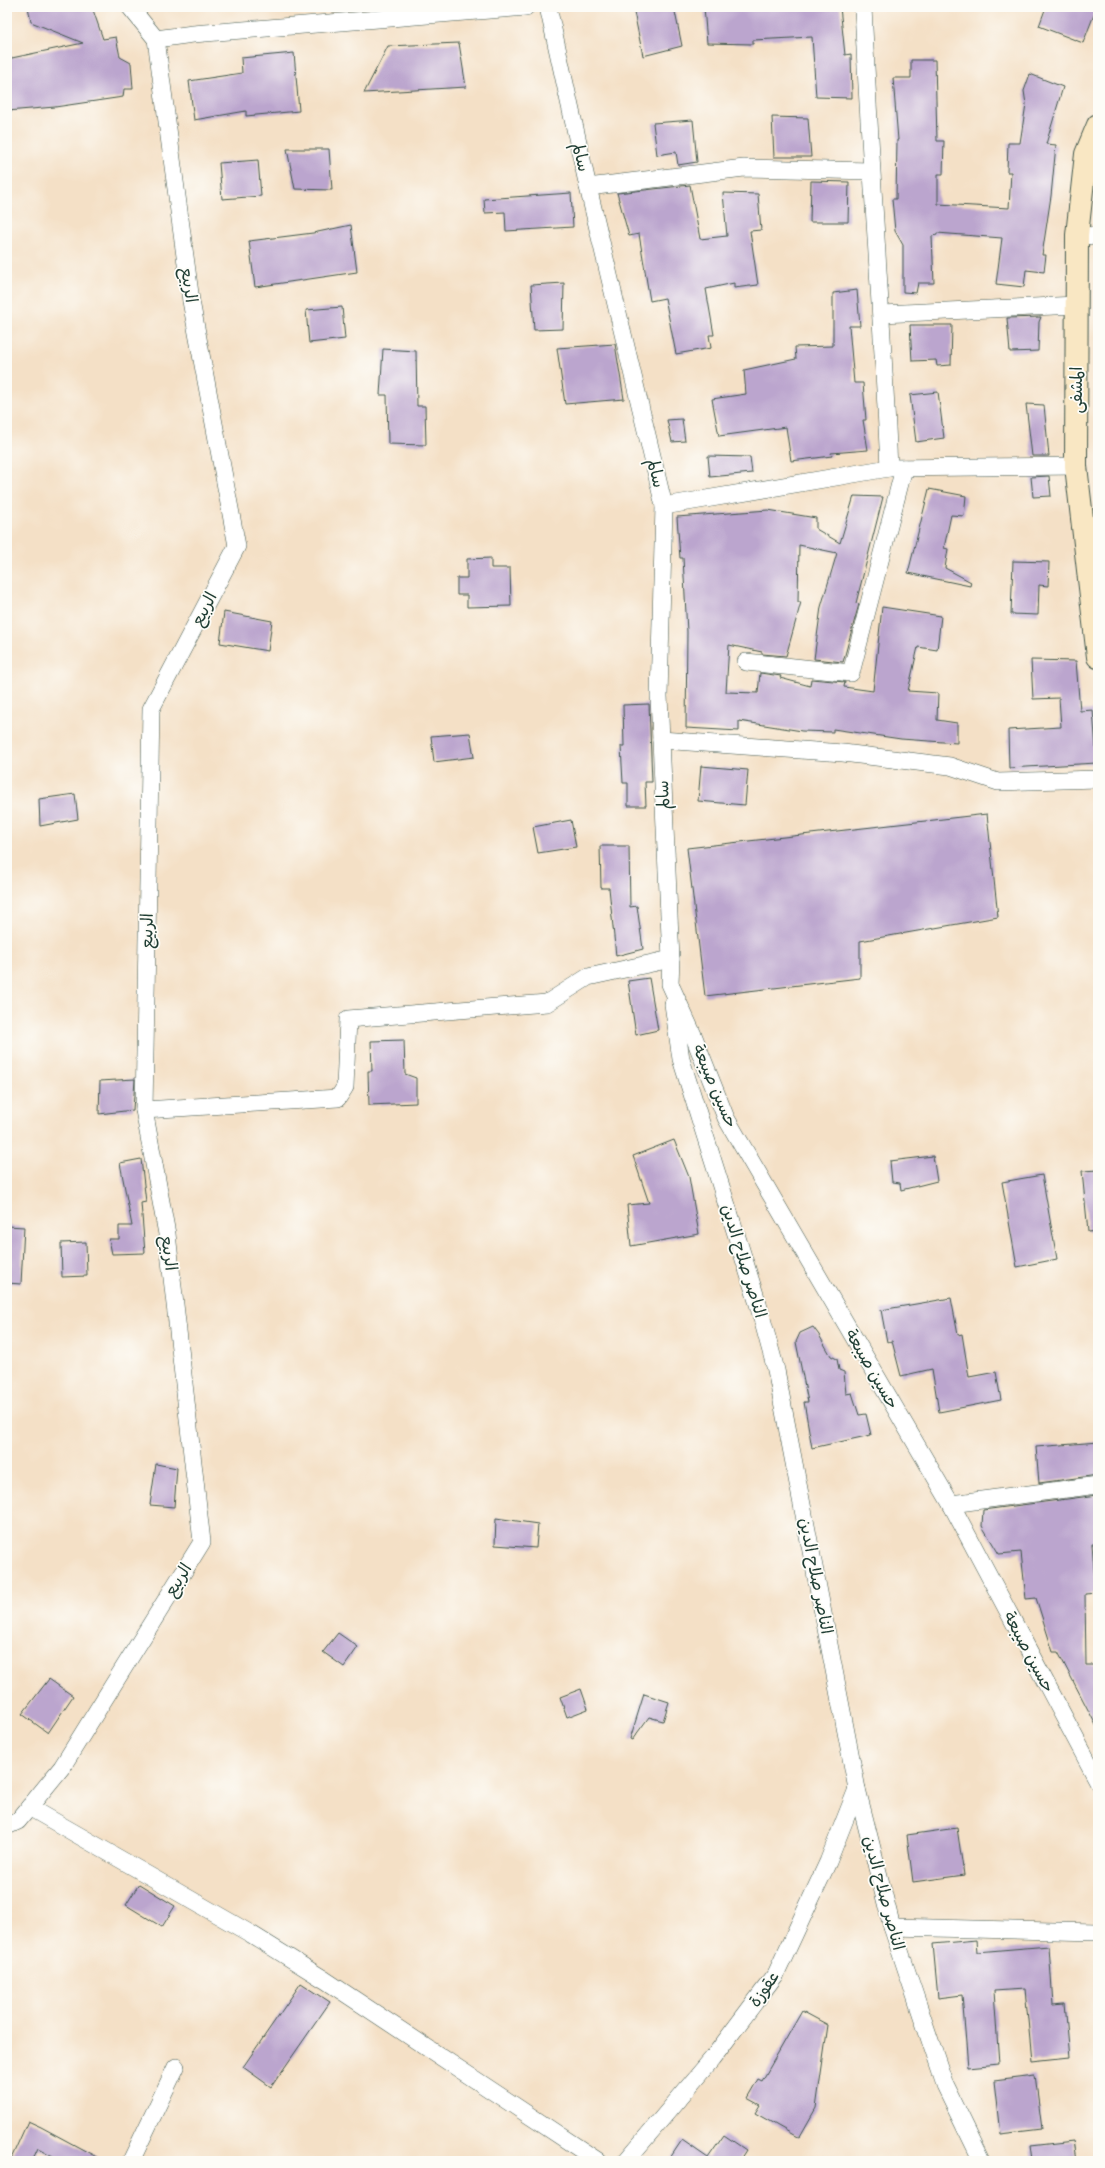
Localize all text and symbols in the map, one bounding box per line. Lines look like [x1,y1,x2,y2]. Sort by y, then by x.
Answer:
street label: سالم [565,140,595,174]
street label: الربيع [175,266,202,304]
street label: المشفى [1066,367,1087,413]
street label: سالم [640,456,670,490]
street label: الربيع [186,588,223,630]
street label: سالم [652,780,677,810]
street label: الربيع [136,913,159,949]
street label: حسين صيبعة [688,1041,742,1131]
street label: الناصر صلاح الدين [716,1201,771,1321]
street label: الربيع [155,1234,182,1272]
street label: حسين صيبعة [841,1325,903,1413]
street label: الناصر صلاح الدين [793,1516,838,1636]
street label: الربيع [160,1559,197,1601]
street label: حسين صيبعة [999,1608,1059,1696]
street label: الناصر صلاح الدين [858,1833,909,1953]
street label: عقوزة [744,1967,784,2011]

